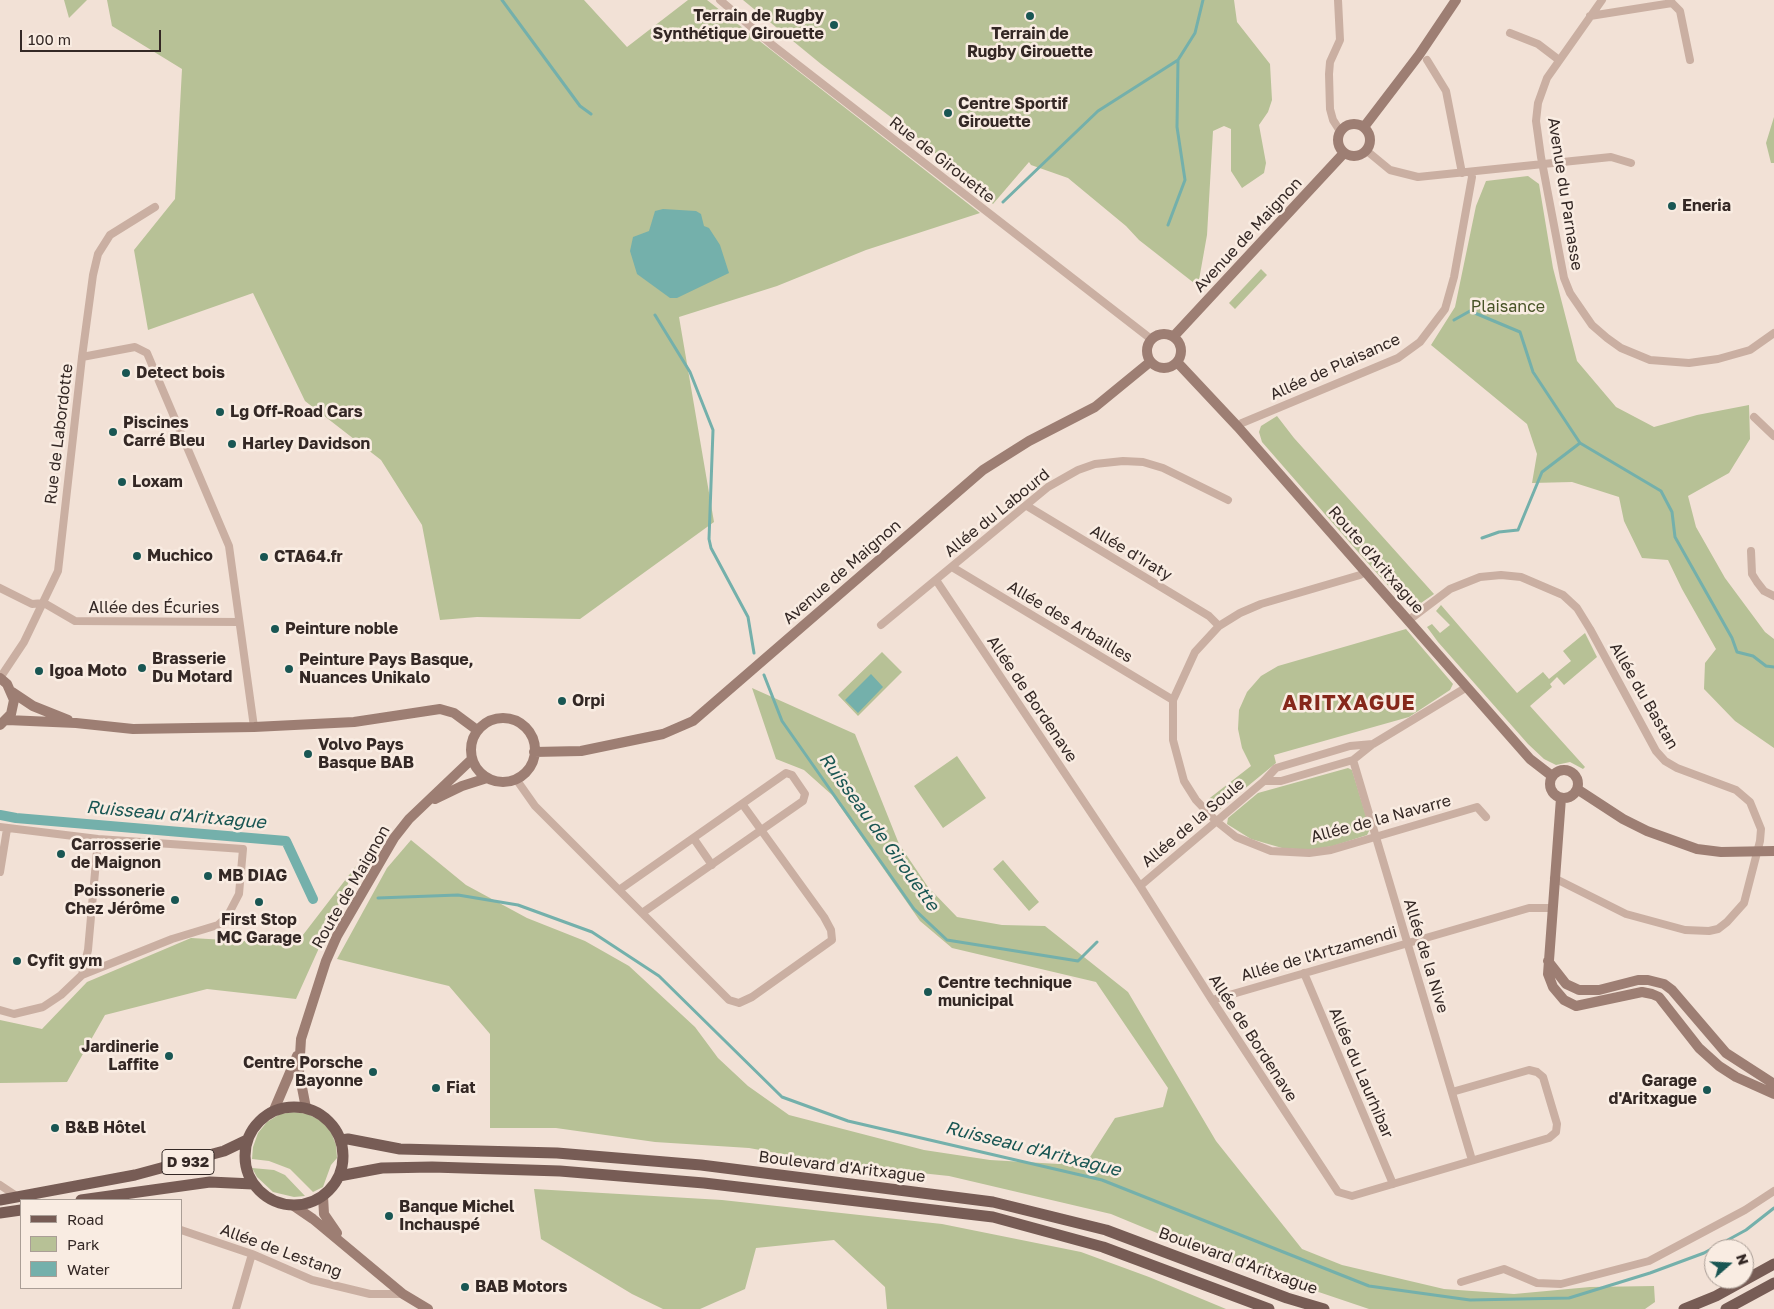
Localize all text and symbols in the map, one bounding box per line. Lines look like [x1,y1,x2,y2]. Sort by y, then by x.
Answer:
place label: Terrain de Rugby Synthétique Girouette [652,6,824,44]
marker: Terrain de Rugby Girouette [1024,10,1036,22]
marker: Terrain de Rugby Synthétique Girouette [828,19,840,31]
scale bar [22,20,164,52]
place label: Terrain de Rugby Girouette [967,24,1093,62]
text: 100 m [28,30,71,48]
place label: Centre Sportif Girouette [958,94,1068,132]
marker: Centre Sportif Girouette [942,107,954,119]
street label: Rue de Girouette [885,113,999,207]
street label: Avenue du Parnasse [1543,116,1587,272]
street label: Avenue de Maignon [1190,174,1306,296]
place label: Eneria [1682,196,1731,216]
marker: Eneria [1666,200,1678,212]
park label: Plaisance [1471,297,1545,317]
street label: Allée de Plaisance [1267,330,1403,404]
street label: Rue de Labordotte [41,362,77,506]
place label: Detect bois [136,363,225,383]
marker: Detect bois [120,367,132,379]
place label: Lg Off-Road Cars [230,402,363,422]
marker: Lg Off-Road Cars [214,406,226,418]
place label: Piscines Carré Bleu [123,413,205,451]
marker: Piscines Carré Bleu [107,426,119,438]
place label: Harley Davidson [242,434,370,454]
marker: Harley Davidson [226,438,238,450]
street label: Allée du Labourd [940,465,1054,561]
place label: Loxam [132,472,183,492]
marker: Loxam [116,476,128,488]
street label: Route d'Aritxague [1324,502,1428,618]
street label: Avenue de Maignon [779,516,905,628]
street label: Allée d'Iraty [1087,521,1175,585]
place label: Muchico [147,546,213,566]
place label: CTA64.fr [274,547,343,567]
marker: Muchico [131,550,143,562]
marker: CTA64.fr [258,551,270,563]
street label: Allée des Arbailles [1004,577,1136,667]
street label: Allée des Écuries [89,598,219,618]
place label: Peinture noble [285,619,398,639]
marker: Peinture noble [269,623,281,635]
street label: Allée de Bordenave [983,632,1081,766]
street label: Allée du Bastan [1606,639,1682,753]
place label: Brasserie Du Motard [152,649,232,687]
place label: Peinture Pays Basque, Nuances Unikalo [299,650,474,688]
place label: Igoa Moto [49,661,127,681]
marker: Brasserie Du Motard [136,662,148,674]
marker: Peinture Pays Basque, Nuances Unikalo [283,663,295,675]
marker: Igoa Moto [33,665,45,677]
district label: ARITXAGUE [1281,690,1417,716]
place label: Orpi [572,691,605,711]
marker: Orpi [556,695,568,707]
place label: Volvo Pays Basque BAB [318,735,414,773]
marker: Volvo Pays Basque BAB [302,748,314,760]
water label: Ruisseau de Girouette [814,749,944,915]
street label: Allée de la Soule [1138,774,1248,872]
street label: Allée de la Navarre [1309,791,1453,847]
water label: Ruisseau d'Aritxague [85,796,267,834]
street label: Route de Maignon [308,822,394,952]
place label: Carrosserie de Maignon [71,835,161,873]
marker: Carrosserie de Maignon [55,848,67,860]
place label: MB DIAG [218,866,287,886]
marker: MB DIAG [202,870,214,882]
place label: Poissonerie Chez Jérôme [65,881,165,919]
marker: Poissonerie Chez Jérôme [169,894,181,906]
marker: First Stop MC Garage [253,896,265,908]
street label: Allée de la Nive [1399,896,1453,1016]
place label: First Stop MC Garage [216,910,302,948]
street label: Allée de l'Artzamendi [1239,923,1399,985]
place label: Cyfit gym [27,951,102,971]
marker: Cyfit gym [11,955,23,967]
street label: Allée de Bordenave [1205,971,1301,1105]
place label: Centre technique municipal [938,973,1072,1011]
marker: Centre technique municipal [922,986,934,998]
street label: Allée du Laurhibar [1325,1005,1397,1141]
place label: Jardinerie Laffite [81,1037,159,1075]
marker: Jardinerie Laffite [163,1050,175,1062]
place label: Centre Porsche Bayonne [243,1053,363,1091]
marker: Centre Porsche Bayonne [367,1066,379,1078]
place label: Garage d'Aritxague [1609,1071,1697,1109]
place label: Fiat [446,1078,476,1098]
marker: Fiat [430,1082,442,1094]
marker: Garage d'Aritxague [1701,1084,1713,1096]
water label: Ruisseau d'Aritxague [943,1117,1123,1181]
place label: B&B Hôtel [65,1118,146,1138]
marker: B&B Hôtel [49,1122,61,1134]
street label: Boulevard d'Aritxague [758,1147,926,1187]
road number: D 932 [162,1150,214,1174]
place label: Banque Michel Inchauspé [399,1197,514,1235]
legend [20,1199,182,1289]
text: Road [67,1210,104,1228]
marker: Banque Michel Inchauspé [383,1210,395,1222]
street label: Allée de Lestang [218,1220,344,1282]
street label: Boulevard d'Aritxague [1156,1223,1320,1299]
text: Park [67,1235,99,1253]
north arrow [1704,1239,1754,1289]
text: N [1733,1251,1752,1267]
text: Water [67,1260,110,1278]
place label: BAB Motors [475,1277,568,1297]
marker: BAB Motors [459,1281,471,1293]

